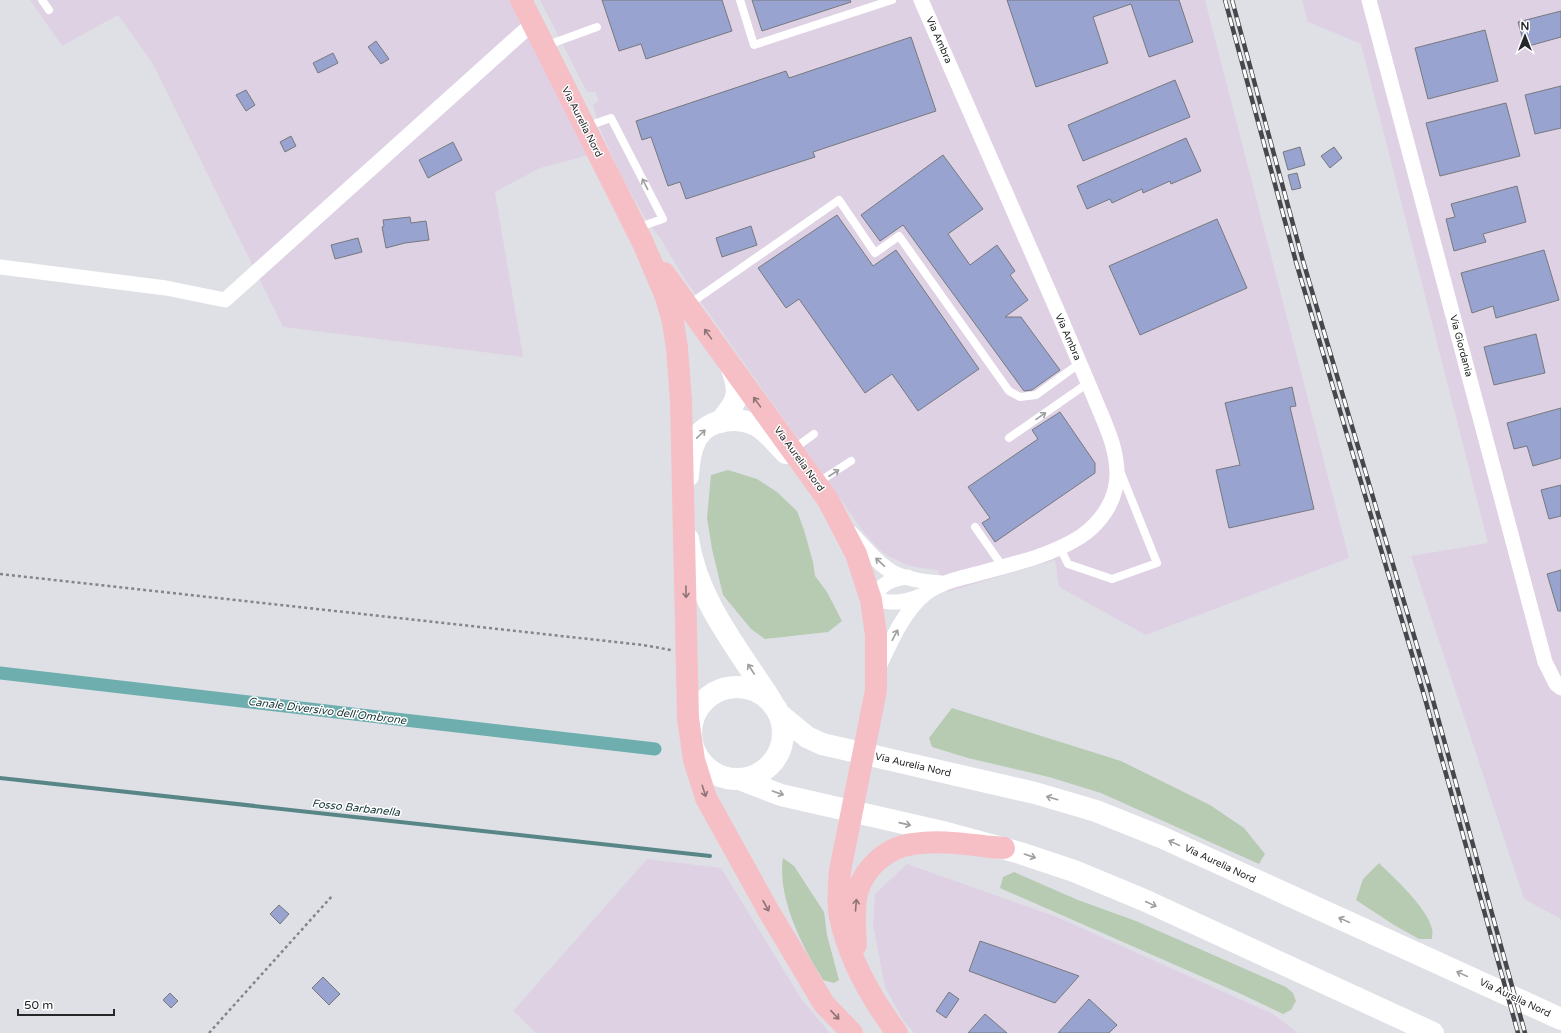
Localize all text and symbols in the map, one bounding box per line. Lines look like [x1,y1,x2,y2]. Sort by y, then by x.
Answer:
street label: Via Ambra [923,15,955,65]
north arrow [1505,16,1545,56]
text: N [1521,20,1529,33]
street label: Via Aurelia Nord [559,85,605,159]
one-way arrow [641,178,648,190]
street label: Via Ambra [1052,312,1084,362]
street label: Via Giordania [1447,314,1475,378]
one-way arrow [704,329,712,340]
one-way arrow [753,396,761,407]
one-way arrow [1035,412,1046,420]
street label: Via Aurelia Nord [771,424,827,494]
one-way arrow [696,429,706,439]
one-way arrow [828,468,840,476]
one-way arrow [875,558,885,567]
one-way arrow [682,585,689,598]
one-way arrow [892,629,899,641]
one-way arrow [747,664,755,675]
water label: Canale Diversivo dell'Ombrone [247,695,408,727]
street label: Via Aurelia Nord [874,750,952,780]
one-way arrow [701,785,708,798]
one-way arrow [772,790,784,798]
one-way arrow [1046,794,1059,801]
water label: Fosso Barbanella [311,797,402,819]
one-way arrow [898,820,911,828]
one-way arrow [1169,839,1181,846]
street label: Via Aurelia Nord [1182,842,1258,886]
one-way arrow [1024,853,1036,861]
one-way arrow [762,899,770,911]
one-way arrow [852,899,860,912]
one-way arrow [1145,901,1157,908]
one-way arrow [1338,916,1350,923]
one-way arrow [1456,970,1468,977]
street label: Via Aurelia Nord [1477,976,1553,1020]
scale bar [18,991,114,1017]
text: 50 m [24,998,53,1012]
one-way arrow [830,1010,840,1020]

